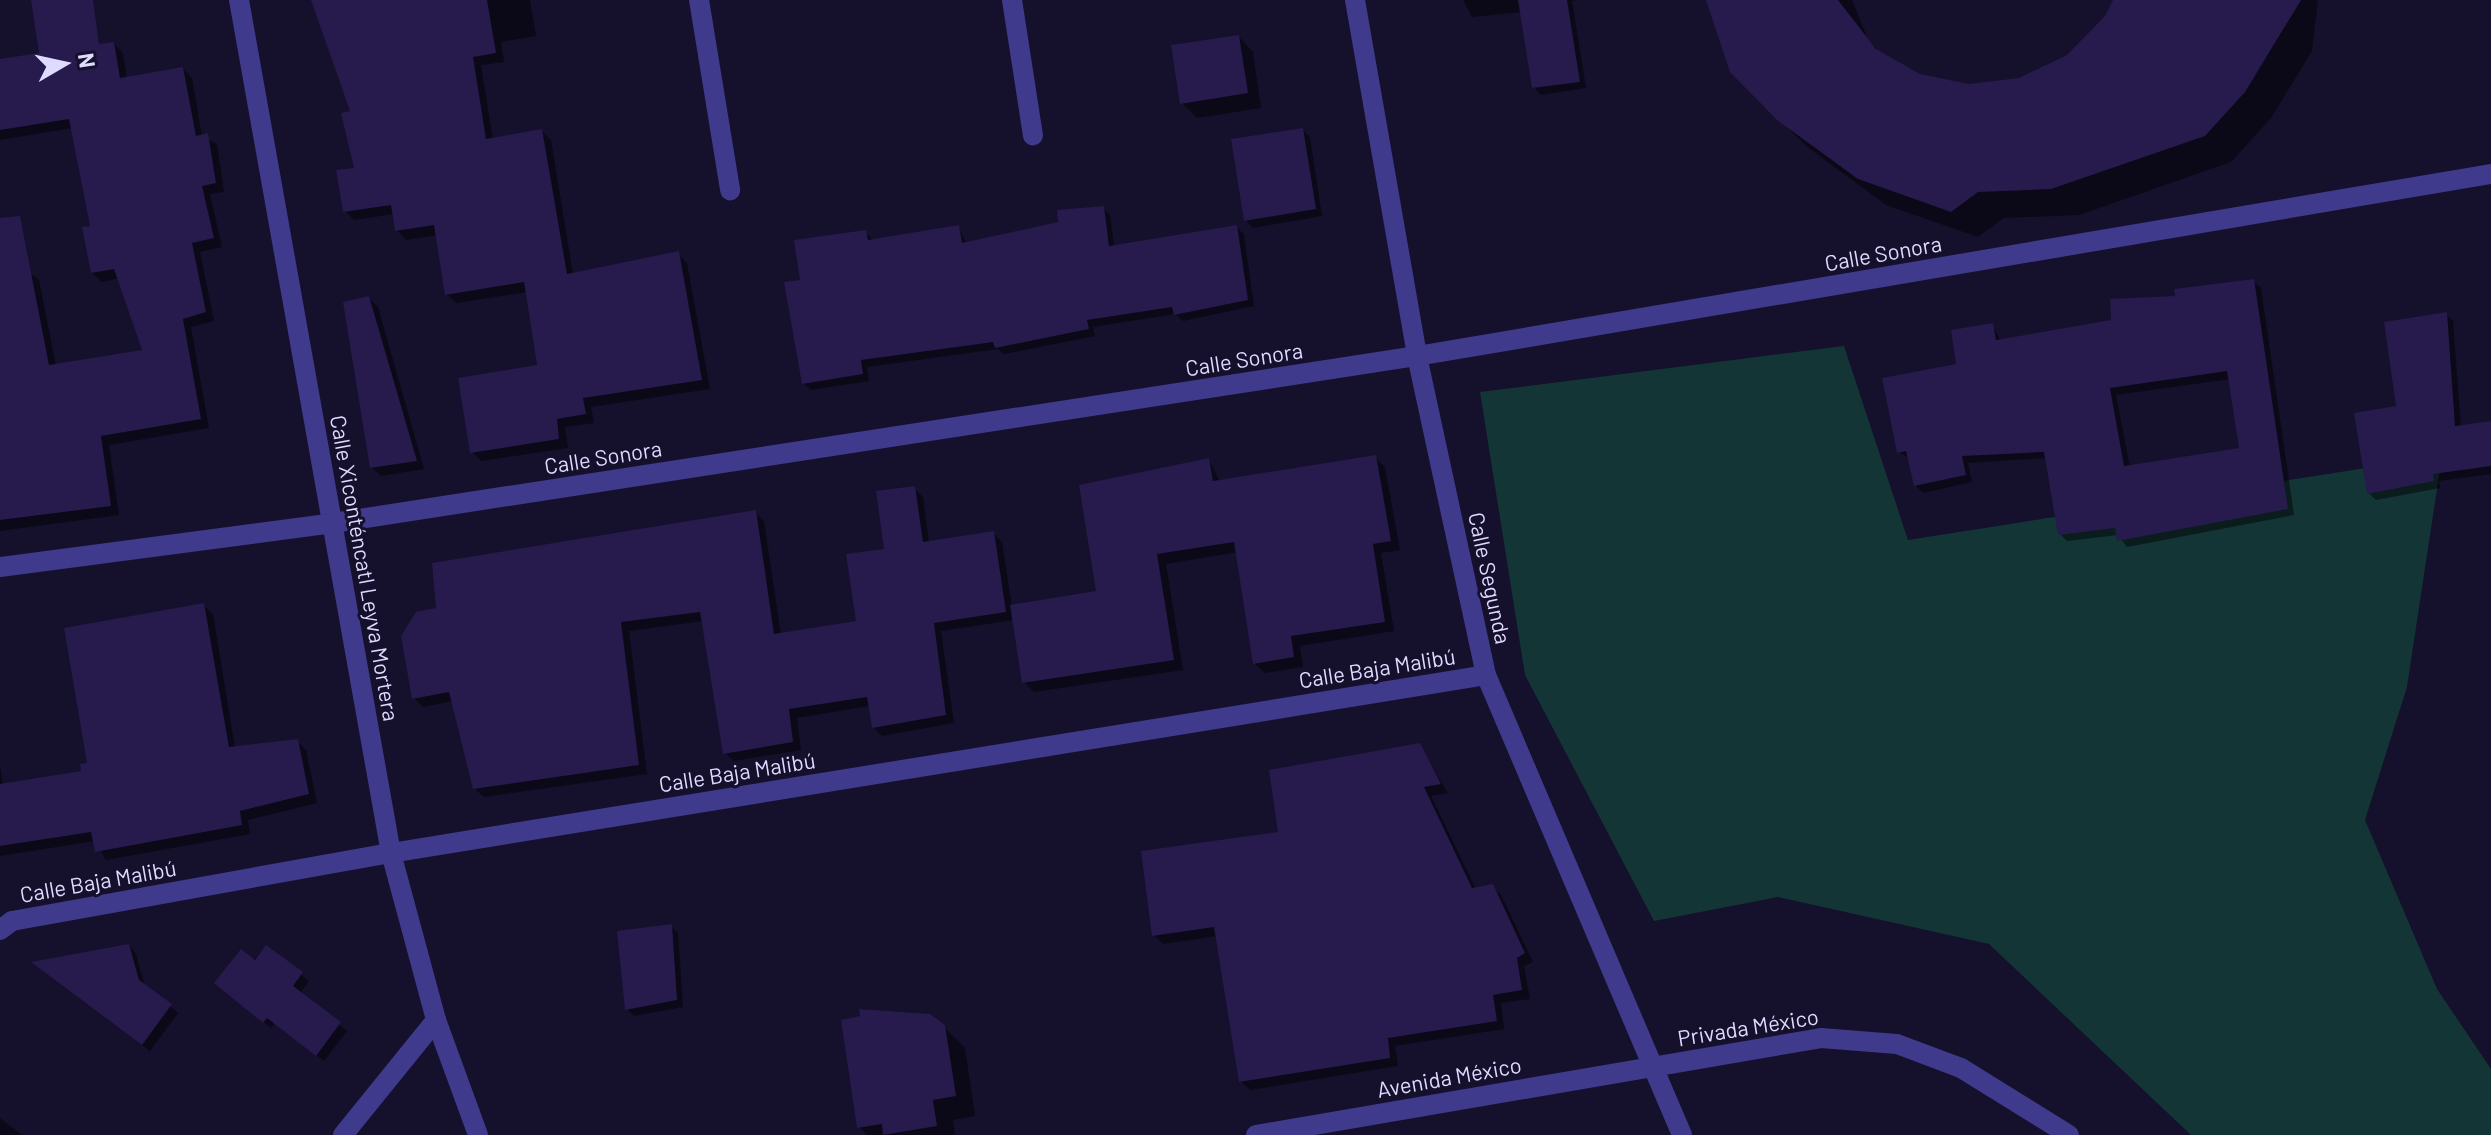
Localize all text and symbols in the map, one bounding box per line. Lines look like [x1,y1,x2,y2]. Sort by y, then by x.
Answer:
north arrow [24,24,104,104]
text: N [74,51,102,70]
street label: Calle Sonora [1822,230,1944,276]
street label: Calle Sonora [1183,337,1305,381]
street label: Calle Xiconténcatl Leyva Mortera [325,413,405,723]
street label: Calle Sonora [542,435,664,479]
street label: Calle Segunda [1463,510,1517,646]
street label: Calle Baja Malibú [1297,643,1457,693]
street label: Calle Baja Malibú [657,747,817,797]
street label: Calle Baja Malibú [18,854,178,908]
street label: Privada México [1676,1003,1820,1051]
street label: Avenida México [1375,1051,1523,1103]

